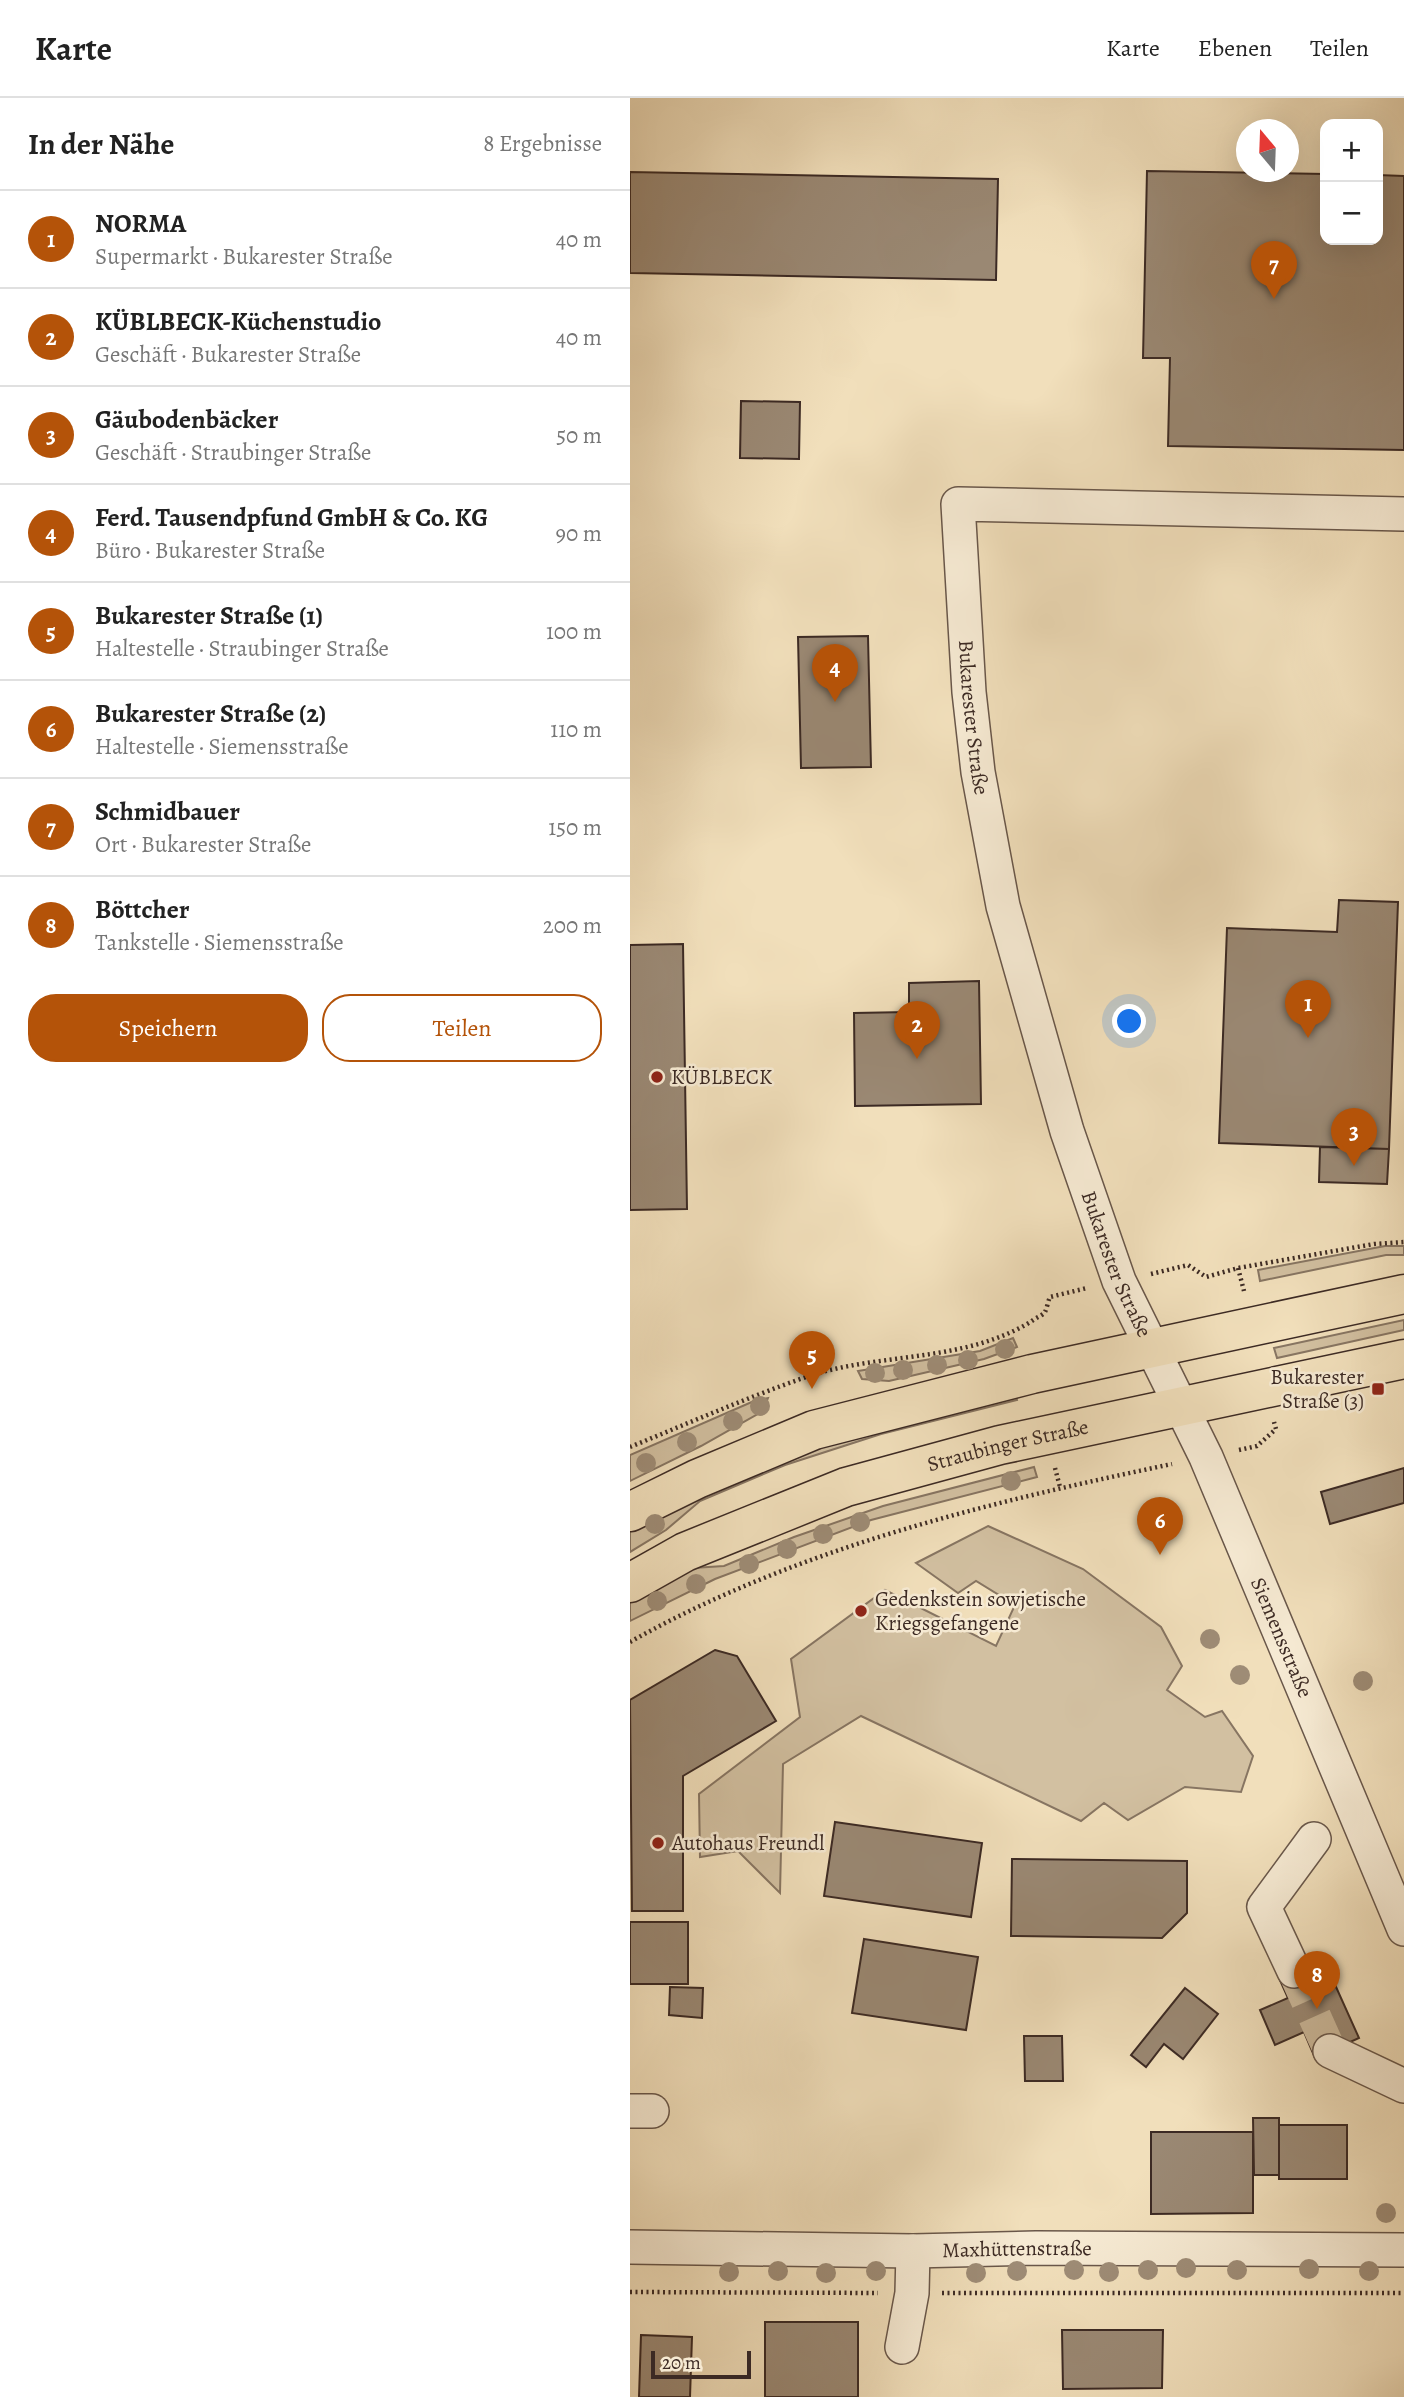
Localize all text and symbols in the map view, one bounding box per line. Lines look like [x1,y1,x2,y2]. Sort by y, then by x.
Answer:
text: Karte [35,26,112,71]
text: Karte [1106,32,1160,64]
text: Ebenen [1198,32,1272,64]
text: Teilen [1310,32,1369,64]
north arrow [1236,119,1299,182]
map controls [1320,119,1383,245]
button: + [1320,119,1383,182]
text: In der Nähe [28,124,174,164]
text: 8 Ergebnisse [483,128,602,159]
button: − [1320,182,1383,245]
text: NORMA [95,206,186,241]
text: 1 [47,224,55,255]
text: 40 m [556,224,602,255]
text: Supermarkt · Bukarester Straße [95,241,392,272]
pin: 7 [1251,241,1297,299]
text: KÜBLBECK-Küchenstudio [95,304,381,339]
text: 2 [45,322,57,353]
text: 40 m [556,322,602,353]
text: Geschäft · Bukarester Straße [95,339,361,370]
text: Gäubodenbäcker [95,402,278,437]
text: 3 [46,420,56,451]
text: 50 m [556,420,602,451]
text: Geschäft · Straubinger Straße [95,437,371,468]
text: Ferd. Tausendpfund GmbH & Co. KG [95,500,488,535]
text: 4 [46,518,56,549]
text: 90 m [556,518,602,549]
text: Büro · Bukarester Straße [95,535,325,566]
text: Bukarester Straße (1) [95,598,323,633]
text: 5 [46,616,56,647]
text: 100 m [546,616,602,647]
text: Haltestelle · Straubinger Straße [95,633,389,664]
street label: Bukarester Straße [952,639,996,797]
pin: 4 [812,644,858,702]
text: Bukarester Straße (2) [95,696,326,731]
text: 6 [46,714,56,745]
text: 110 m [550,714,602,745]
text: Haltestelle · Siemensstraße [95,731,349,762]
text: Schmidbauer [95,794,240,829]
text: 7 [46,812,56,843]
text: 150 m [548,812,602,843]
text: Ort · Bukarester Straße [95,829,311,860]
text: Böttcher [95,892,189,927]
text: 8 [45,910,57,941]
text: 200 m [543,910,602,941]
text: Tankstelle · Siemensstraße [95,927,344,958]
pin: 1 [1285,980,1331,1038]
button: Speichern [28,994,308,1062]
button: Teilen [322,994,602,1062]
pin: 2 [894,1001,940,1059]
your location [1112,1004,1146,1038]
place label: KÜBLBECK [671,1063,772,1091]
marker: KÜBLBECK [649,1069,665,1085]
pin: 3 [1331,1108,1377,1166]
street label: Bukarester Straße [1075,1187,1159,1342]
pin: 5 [789,1331,835,1389]
place label: Bukarester Straße (3) [1270,1363,1364,1415]
marker: Bukarester Straße (3) [1370,1381,1386,1397]
street label: Straubinger Straße [924,1413,1091,1478]
pin: 6 [1137,1497,1183,1555]
street label: Siemensstraße [1244,1573,1319,1702]
place label: Gedenkstein sowjetische Kriegsgefangene [875,1585,1086,1637]
marker: Gedenkstein sowjetische Kriegsgefangene [853,1603,869,1619]
place label: Autohaus Freundl [671,1829,824,1857]
marker: Autohaus Freundl [650,1835,666,1851]
pin: 8 [1294,1951,1340,2009]
street label: Maxhüttenstraße [942,2234,1092,2264]
scale bar [651,2348,751,2380]
text: 20 m [662,2350,701,2376]

